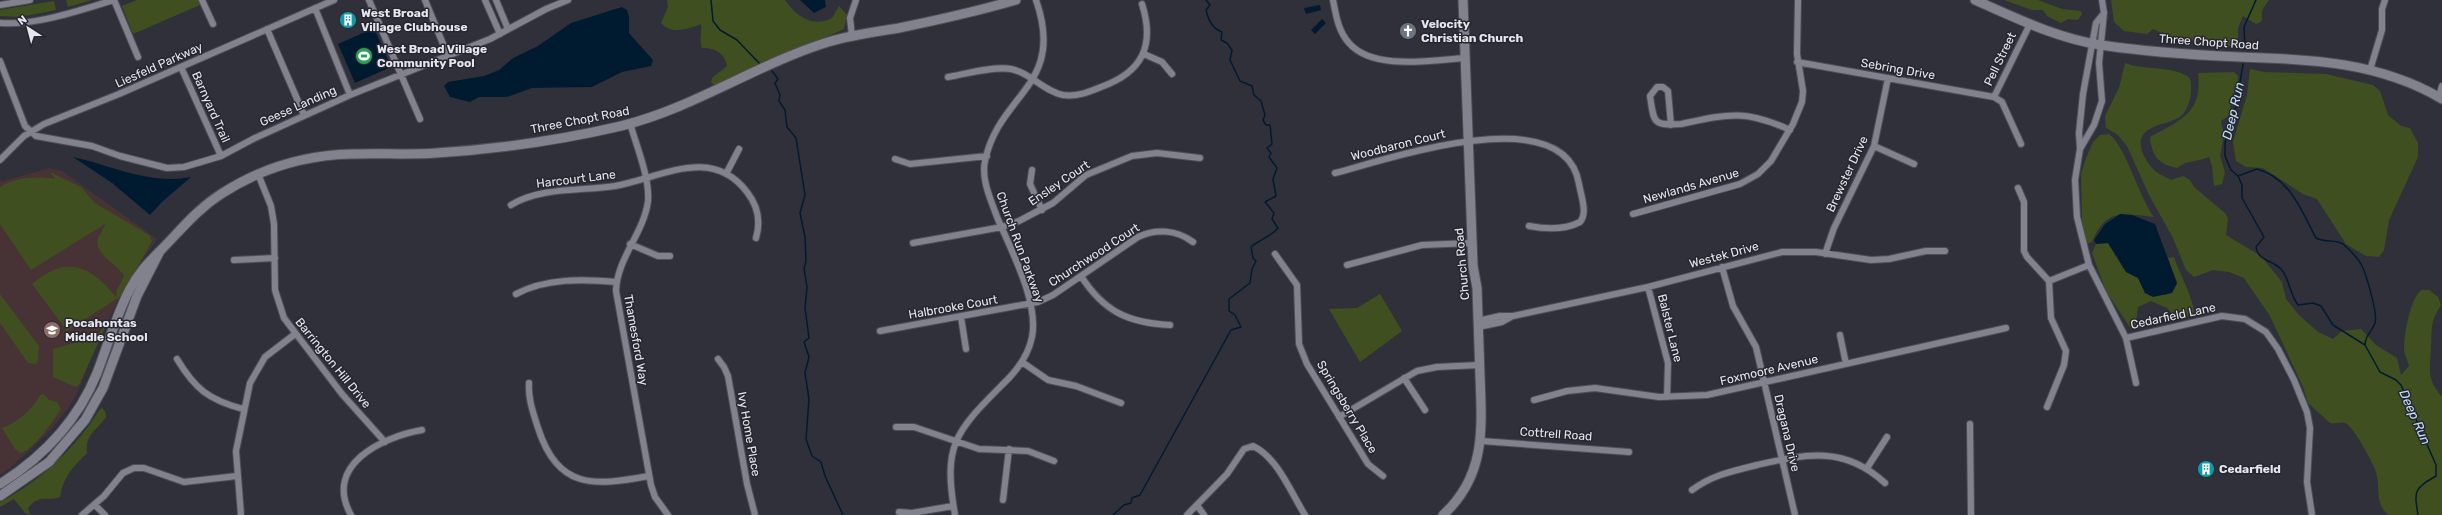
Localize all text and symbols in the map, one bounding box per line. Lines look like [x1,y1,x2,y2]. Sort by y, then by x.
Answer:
place label: West Broad Village Clubhouse [361,6,468,34]
north arrow [8,8,48,48]
building icon: West Broad Village Clubhouse [338,10,358,30]
text: N [15,13,30,28]
place label: Velocity Christian Church [1421,17,1523,45]
church icon: Velocity Christian Church [1398,21,1418,41]
street label: Pell Street [1981,30,2019,88]
street label: Three Chopt Road [2159,32,2259,52]
street label: Liesfeld Parkway [113,39,205,91]
place label: West Broad Village Community Pool [377,42,487,70]
sports icon: West Broad Village Community Pool [354,46,374,66]
street label: Sebring Drive [1860,56,1936,82]
street label: Barnyard Trail [189,69,233,145]
water label: Deep Run [2219,81,2247,141]
street label: Geese Landing [257,83,339,129]
street label: Three Chopt Road [529,104,631,136]
street label: Woodbaron Court [1349,126,1447,164]
street label: Brewster Drive [1823,134,1871,214]
street label: Ensley Court [1026,157,1092,209]
street label: Newlands Avenue [1641,166,1741,206]
street label: Harcourt Lane [535,167,617,191]
street label: Church Run Parkway [993,190,1047,305]
street label: Churchwood Court [1046,220,1142,290]
street label: Church Road [1452,227,1472,301]
street label: Westek Drive [1688,239,1761,271]
street label: Halbrooke Court [907,292,999,322]
street label: Balster Lane [1655,292,1685,364]
street label: Thamesford Way [621,293,651,387]
street label: Cedarfield Lane [2129,300,2217,332]
street label: Barrington Hill Drive [292,315,374,411]
place label: Pocahontas Middle School [65,316,148,344]
school or university icon: Pocahontas Middle School [42,320,62,340]
street label: Foxmoore Avenue [1719,352,1820,388]
street label: Springsberry Place [1314,358,1380,456]
water label: Deep Run [2396,387,2434,447]
street label: Ivy Home Place [735,391,763,478]
street label: Dragana Drive [1771,393,1803,473]
street label: Cottrell Road [1519,424,1593,444]
building icon: Cedarfield [2196,459,2216,479]
place label: Cedarfield [2219,462,2281,476]

